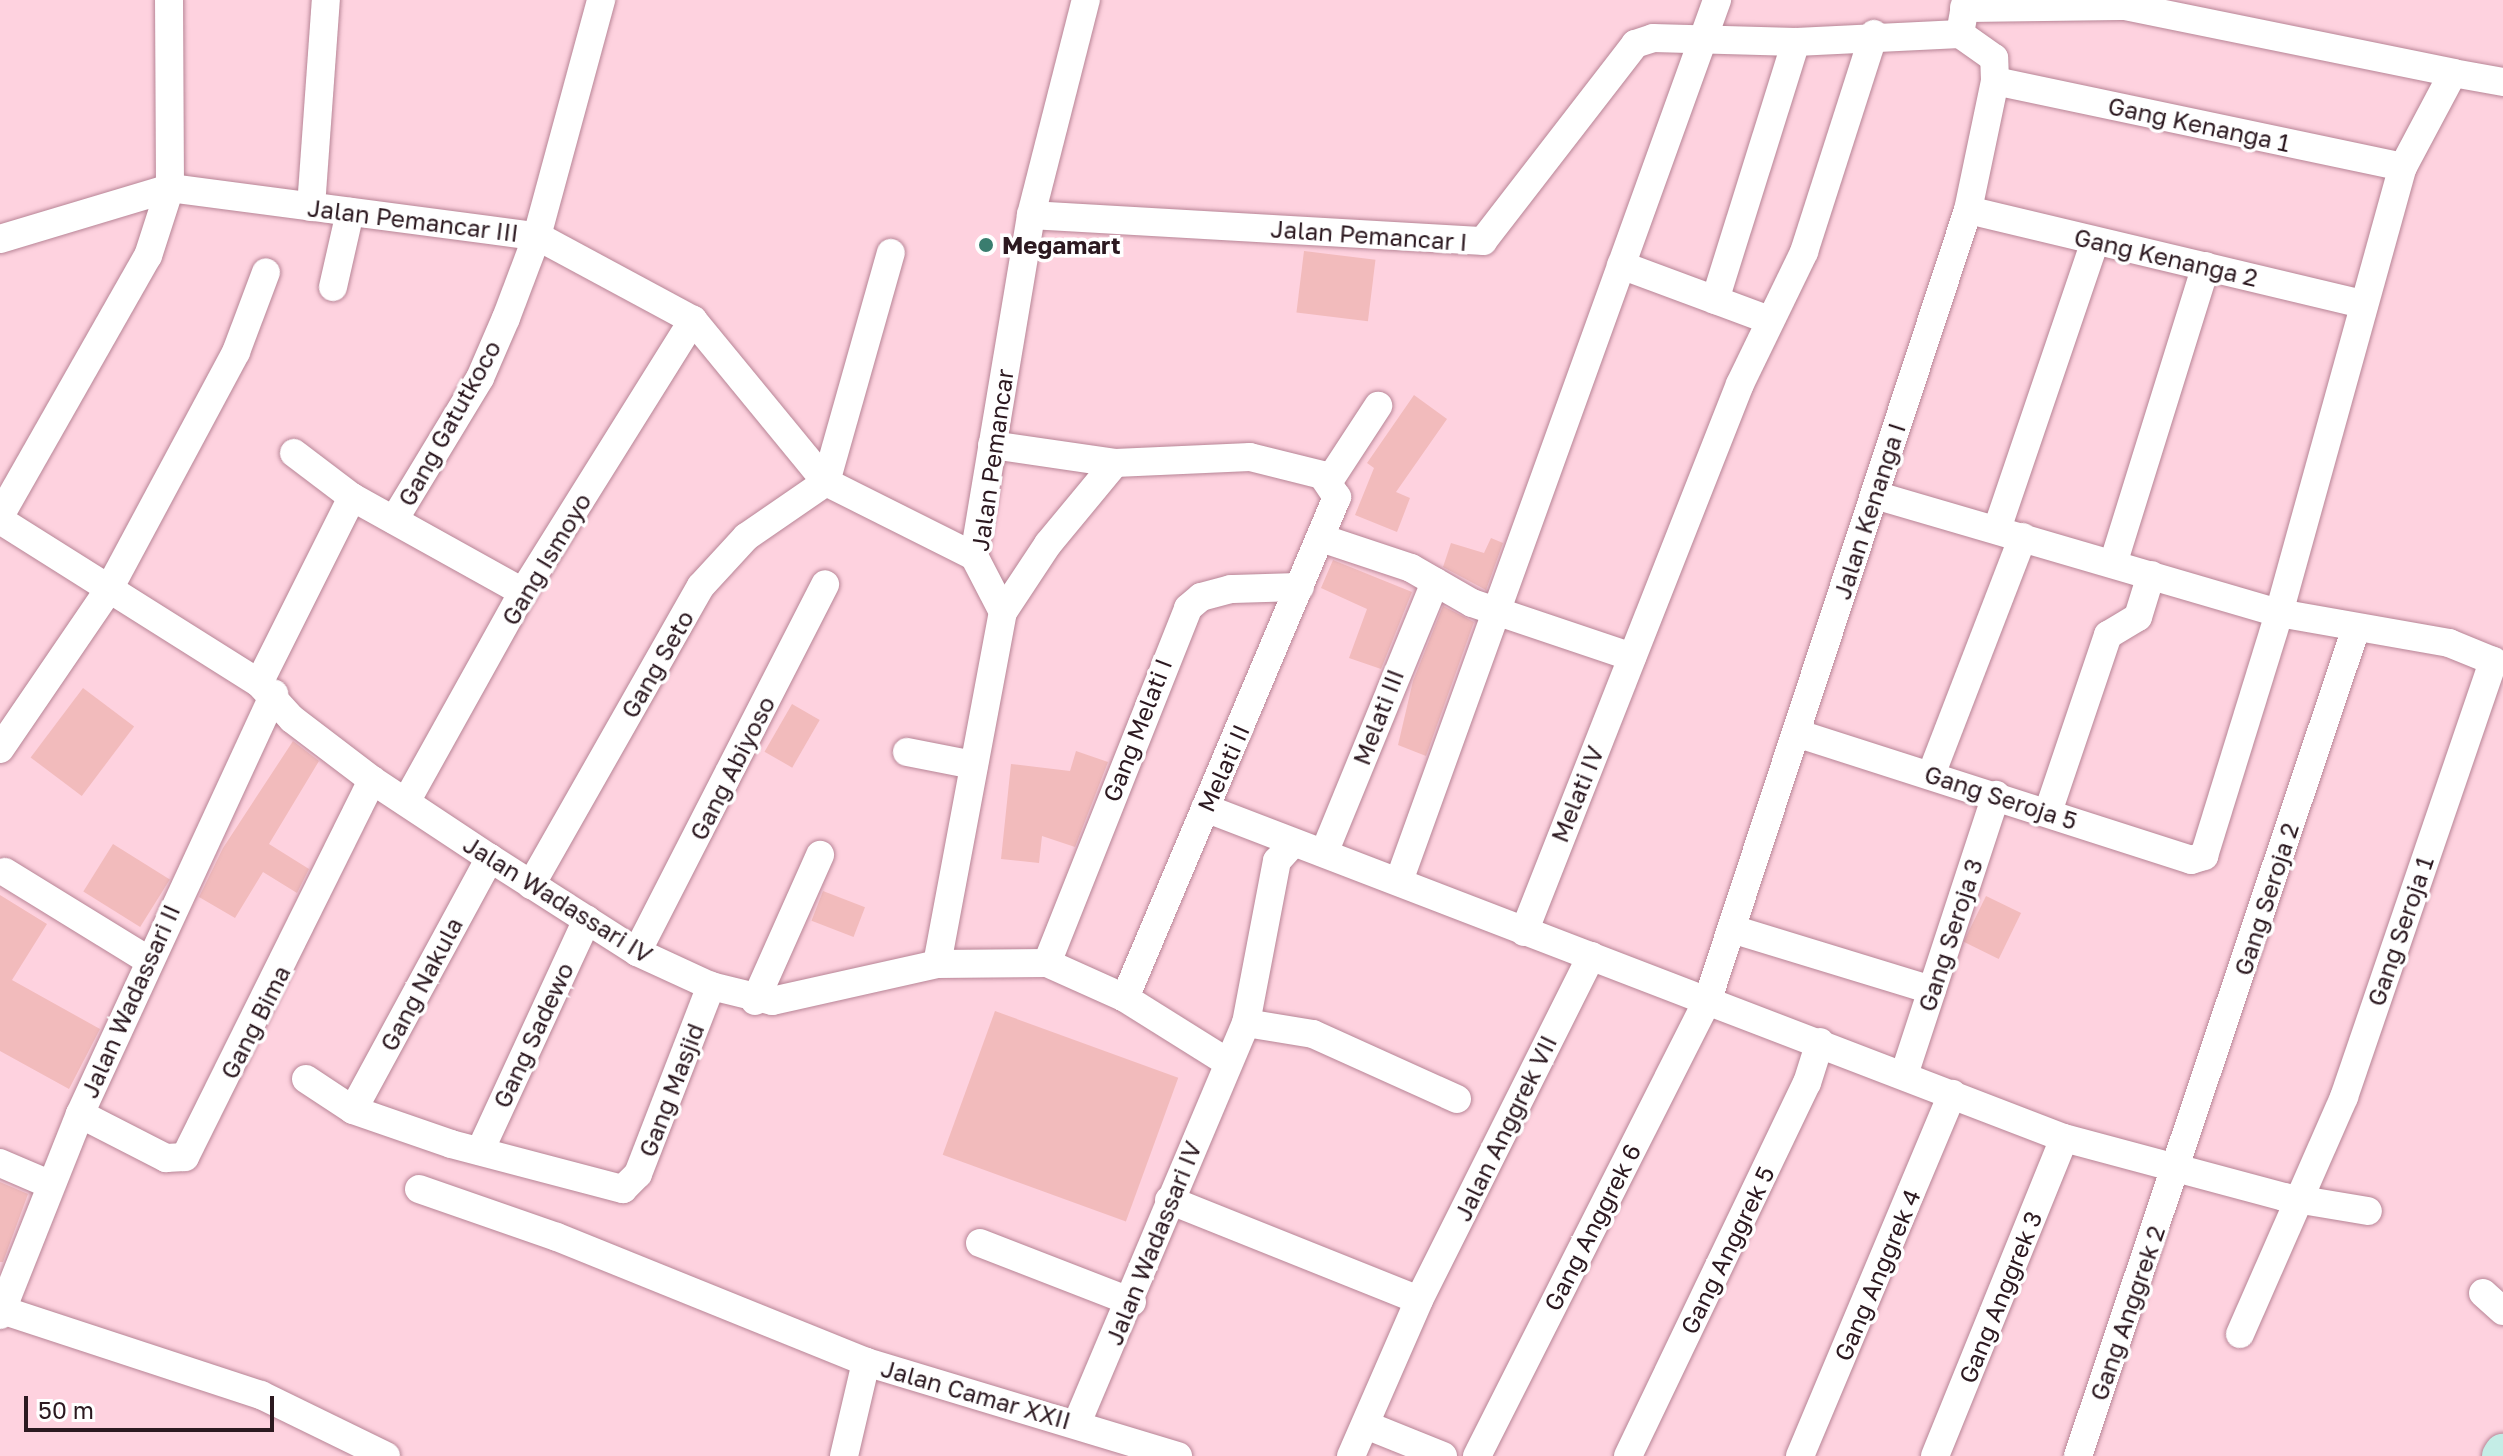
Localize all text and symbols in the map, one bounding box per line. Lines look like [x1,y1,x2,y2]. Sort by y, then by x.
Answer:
street label: Gang Kenanga 1 [2106,91,2292,157]
street label: Jalan Pemancar III [306,193,520,247]
street label: Jalan Pemancar I [1270,214,1468,256]
street label: Gang Kenanga 2 [2072,222,2260,292]
place label: Megamart [1002,231,1121,259]
marker: Megamart [977,236,995,254]
street label: Gang Gatutkoco [392,335,506,511]
street label: Jalan Pemancar [965,367,1019,553]
street label: Jalan Kenanga I [1827,419,1911,603]
street label: Gang Ismoyo [495,488,597,630]
street label: Gang Seto [615,605,699,723]
street label: Gang Melati I [1096,654,1178,806]
street label: Melati III [1347,665,1409,769]
street label: Gang Abiyoso [683,691,781,845]
street label: Melati II [1191,720,1255,816]
street label: Melati IV [1545,742,1609,846]
street label: Gang Seroja 5 [1921,759,2081,835]
street label: Gang Seroja 2 [2228,819,2304,979]
street label: Jalan Wadassari IV [458,829,658,969]
street label: Gang Seroja 1 [2361,852,2439,1010]
street label: Gang Seroja 3 [1912,855,1988,1015]
street label: Jalan Wadassari II [74,900,186,1102]
street label: Gang Nakula [374,912,468,1056]
street label: Gang Sadewo [487,958,579,1112]
street label: Gang Bima [214,961,296,1083]
street label: Gang Masjid [632,1019,710,1161]
street label: Jalan Anggrek VII [1448,1030,1562,1226]
street label: Jalan Wadassari IV [1099,1137,1207,1349]
street label: Gang Anggrek 6 [1538,1139,1646,1315]
street label: Gang Anggrek 5 [1674,1162,1780,1338]
street label: Gang Anggrek 4 [1828,1185,1926,1365]
street label: Gang Anggrek 3 [1952,1207,2048,1387]
street label: Gang Anggrek 2 [2084,1222,2170,1404]
street label: Jalan Camar XXII [878,1353,1074,1435]
scale bar [28,1380,278,1430]
text: 50 m [38,1395,94,1424]

